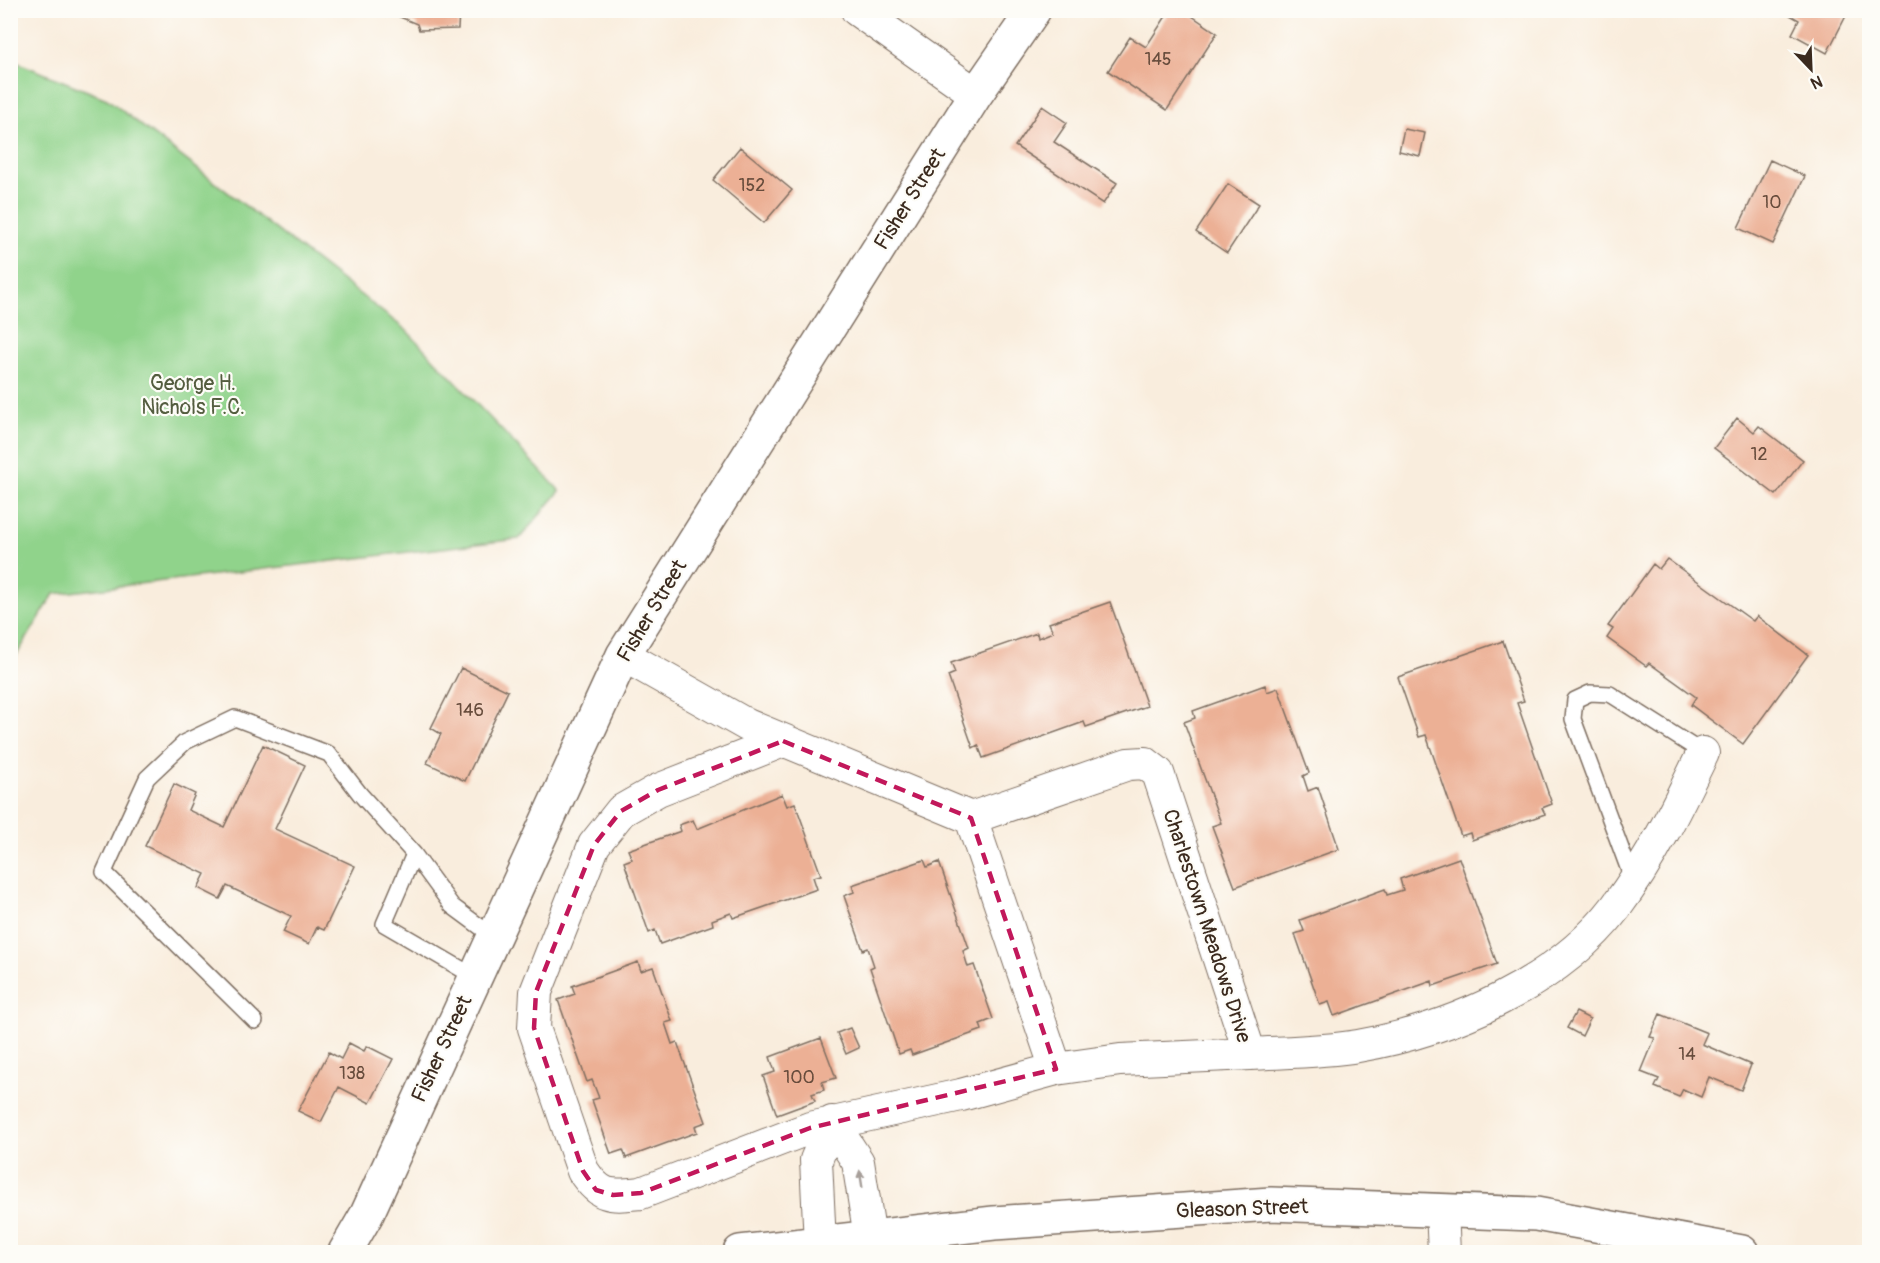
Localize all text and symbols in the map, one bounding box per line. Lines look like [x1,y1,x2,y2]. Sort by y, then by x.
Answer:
north arrow [1781,39,1841,99]
house number: 145 [1144,48,1172,71]
text: N [1807,71,1825,93]
street label: Fisher Street [868,143,952,255]
house number: 152 [739,174,765,197]
house number: 10 [1762,191,1782,214]
park label: George H. Nichols F.C. [141,370,245,421]
house number: 12 [1750,443,1768,466]
street label: Fisher Street [611,554,693,667]
house number: 146 [456,699,484,722]
street label: Charlestown Meadows Drive [1156,806,1258,1047]
street label: Fisher Street [405,991,479,1107]
house number: 14 [1678,1043,1696,1066]
house number: 138 [339,1062,365,1085]
house number: 100 [783,1066,815,1089]
one-way arrow [856,1169,865,1188]
street label: Gleason Street [1175,1193,1309,1225]

